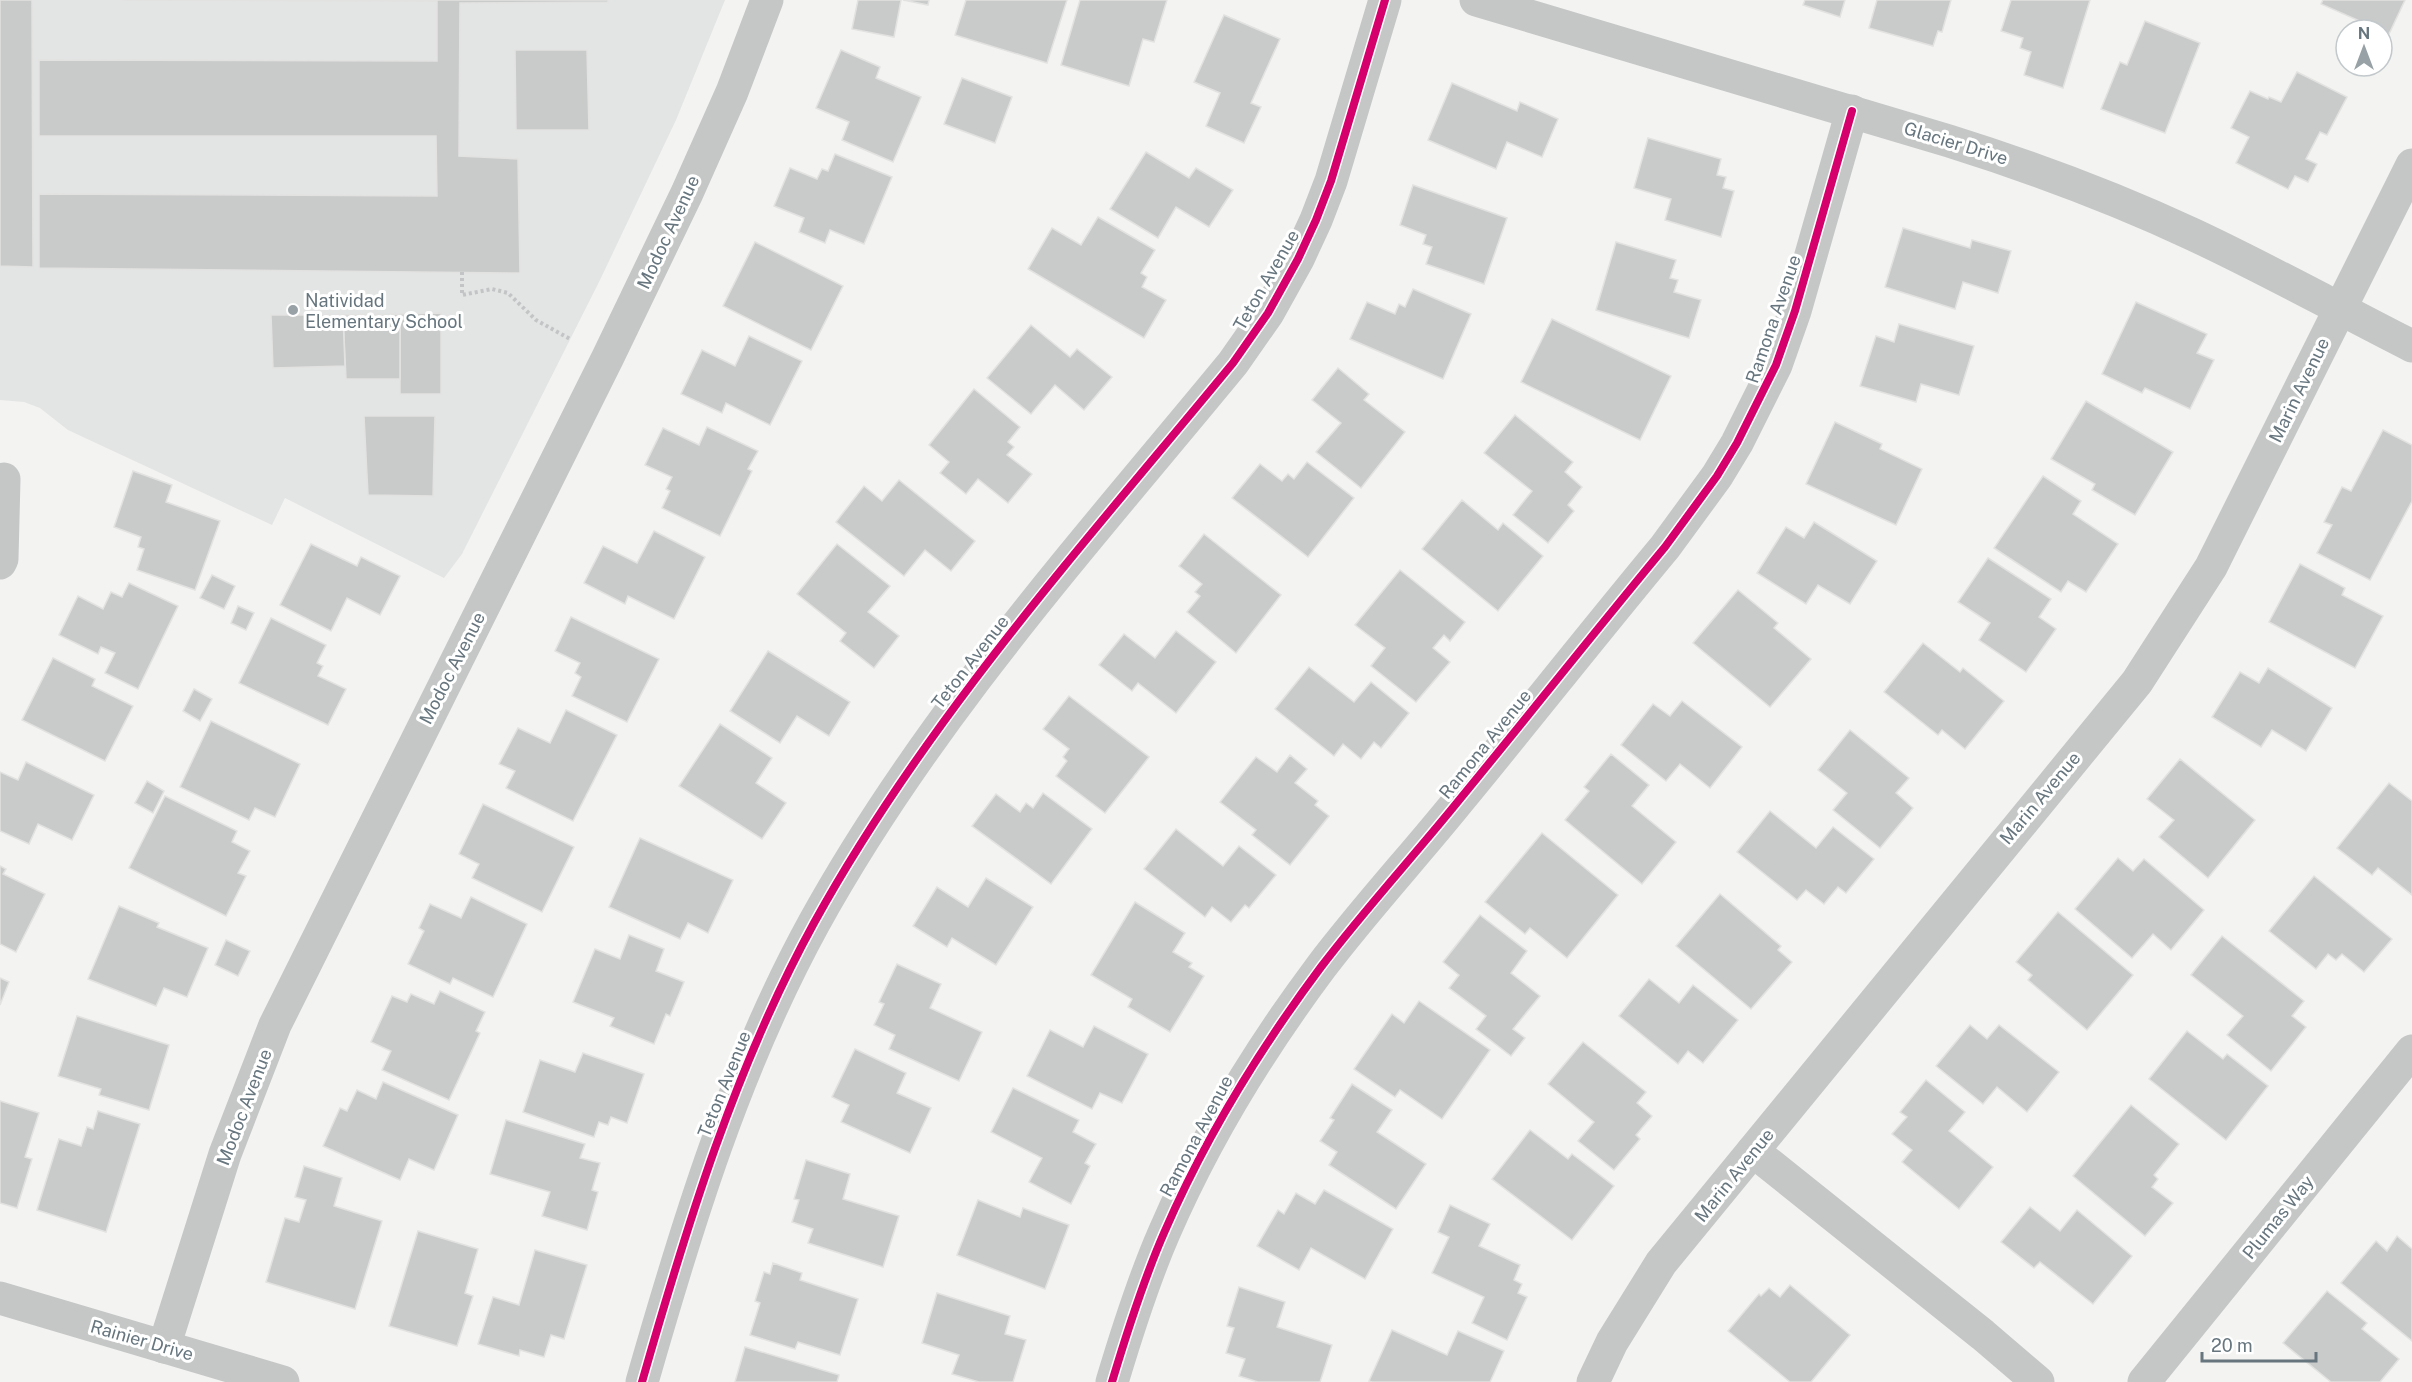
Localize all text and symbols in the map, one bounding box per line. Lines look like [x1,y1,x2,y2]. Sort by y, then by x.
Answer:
north arrow [2334,18,2394,78]
text: N [2358,24,2370,43]
street label: Glacier Drive [1902,117,2010,169]
street label: Modoc Avenue [633,172,703,292]
street label: Teton Avenue [1229,226,1303,334]
street label: Ramona Avenue [1741,252,1805,386]
place label: Natividad Elementary School [305,290,463,332]
marker: Natividad Elementary School [286,303,300,317]
street label: Marin Avenue [2265,334,2333,446]
street label: Modoc Avenue [415,609,489,727]
street label: Teton Avenue [927,611,1013,713]
street label: Ramona Avenue [1435,685,1535,803]
street label: Marin Avenue [1995,748,2085,848]
street label: Teton Avenue [693,1028,755,1140]
street label: Modoc Avenue [212,1046,276,1168]
street label: Ramona Avenue [1155,1072,1237,1200]
street label: Marin Avenue [1690,1124,1778,1226]
street label: Plumas Way [2238,1171,2318,1263]
street label: Rainier Drive [88,1315,196,1365]
scale bar [2202,1325,2316,1363]
text: 20 m [2211,1335,2253,1356]

